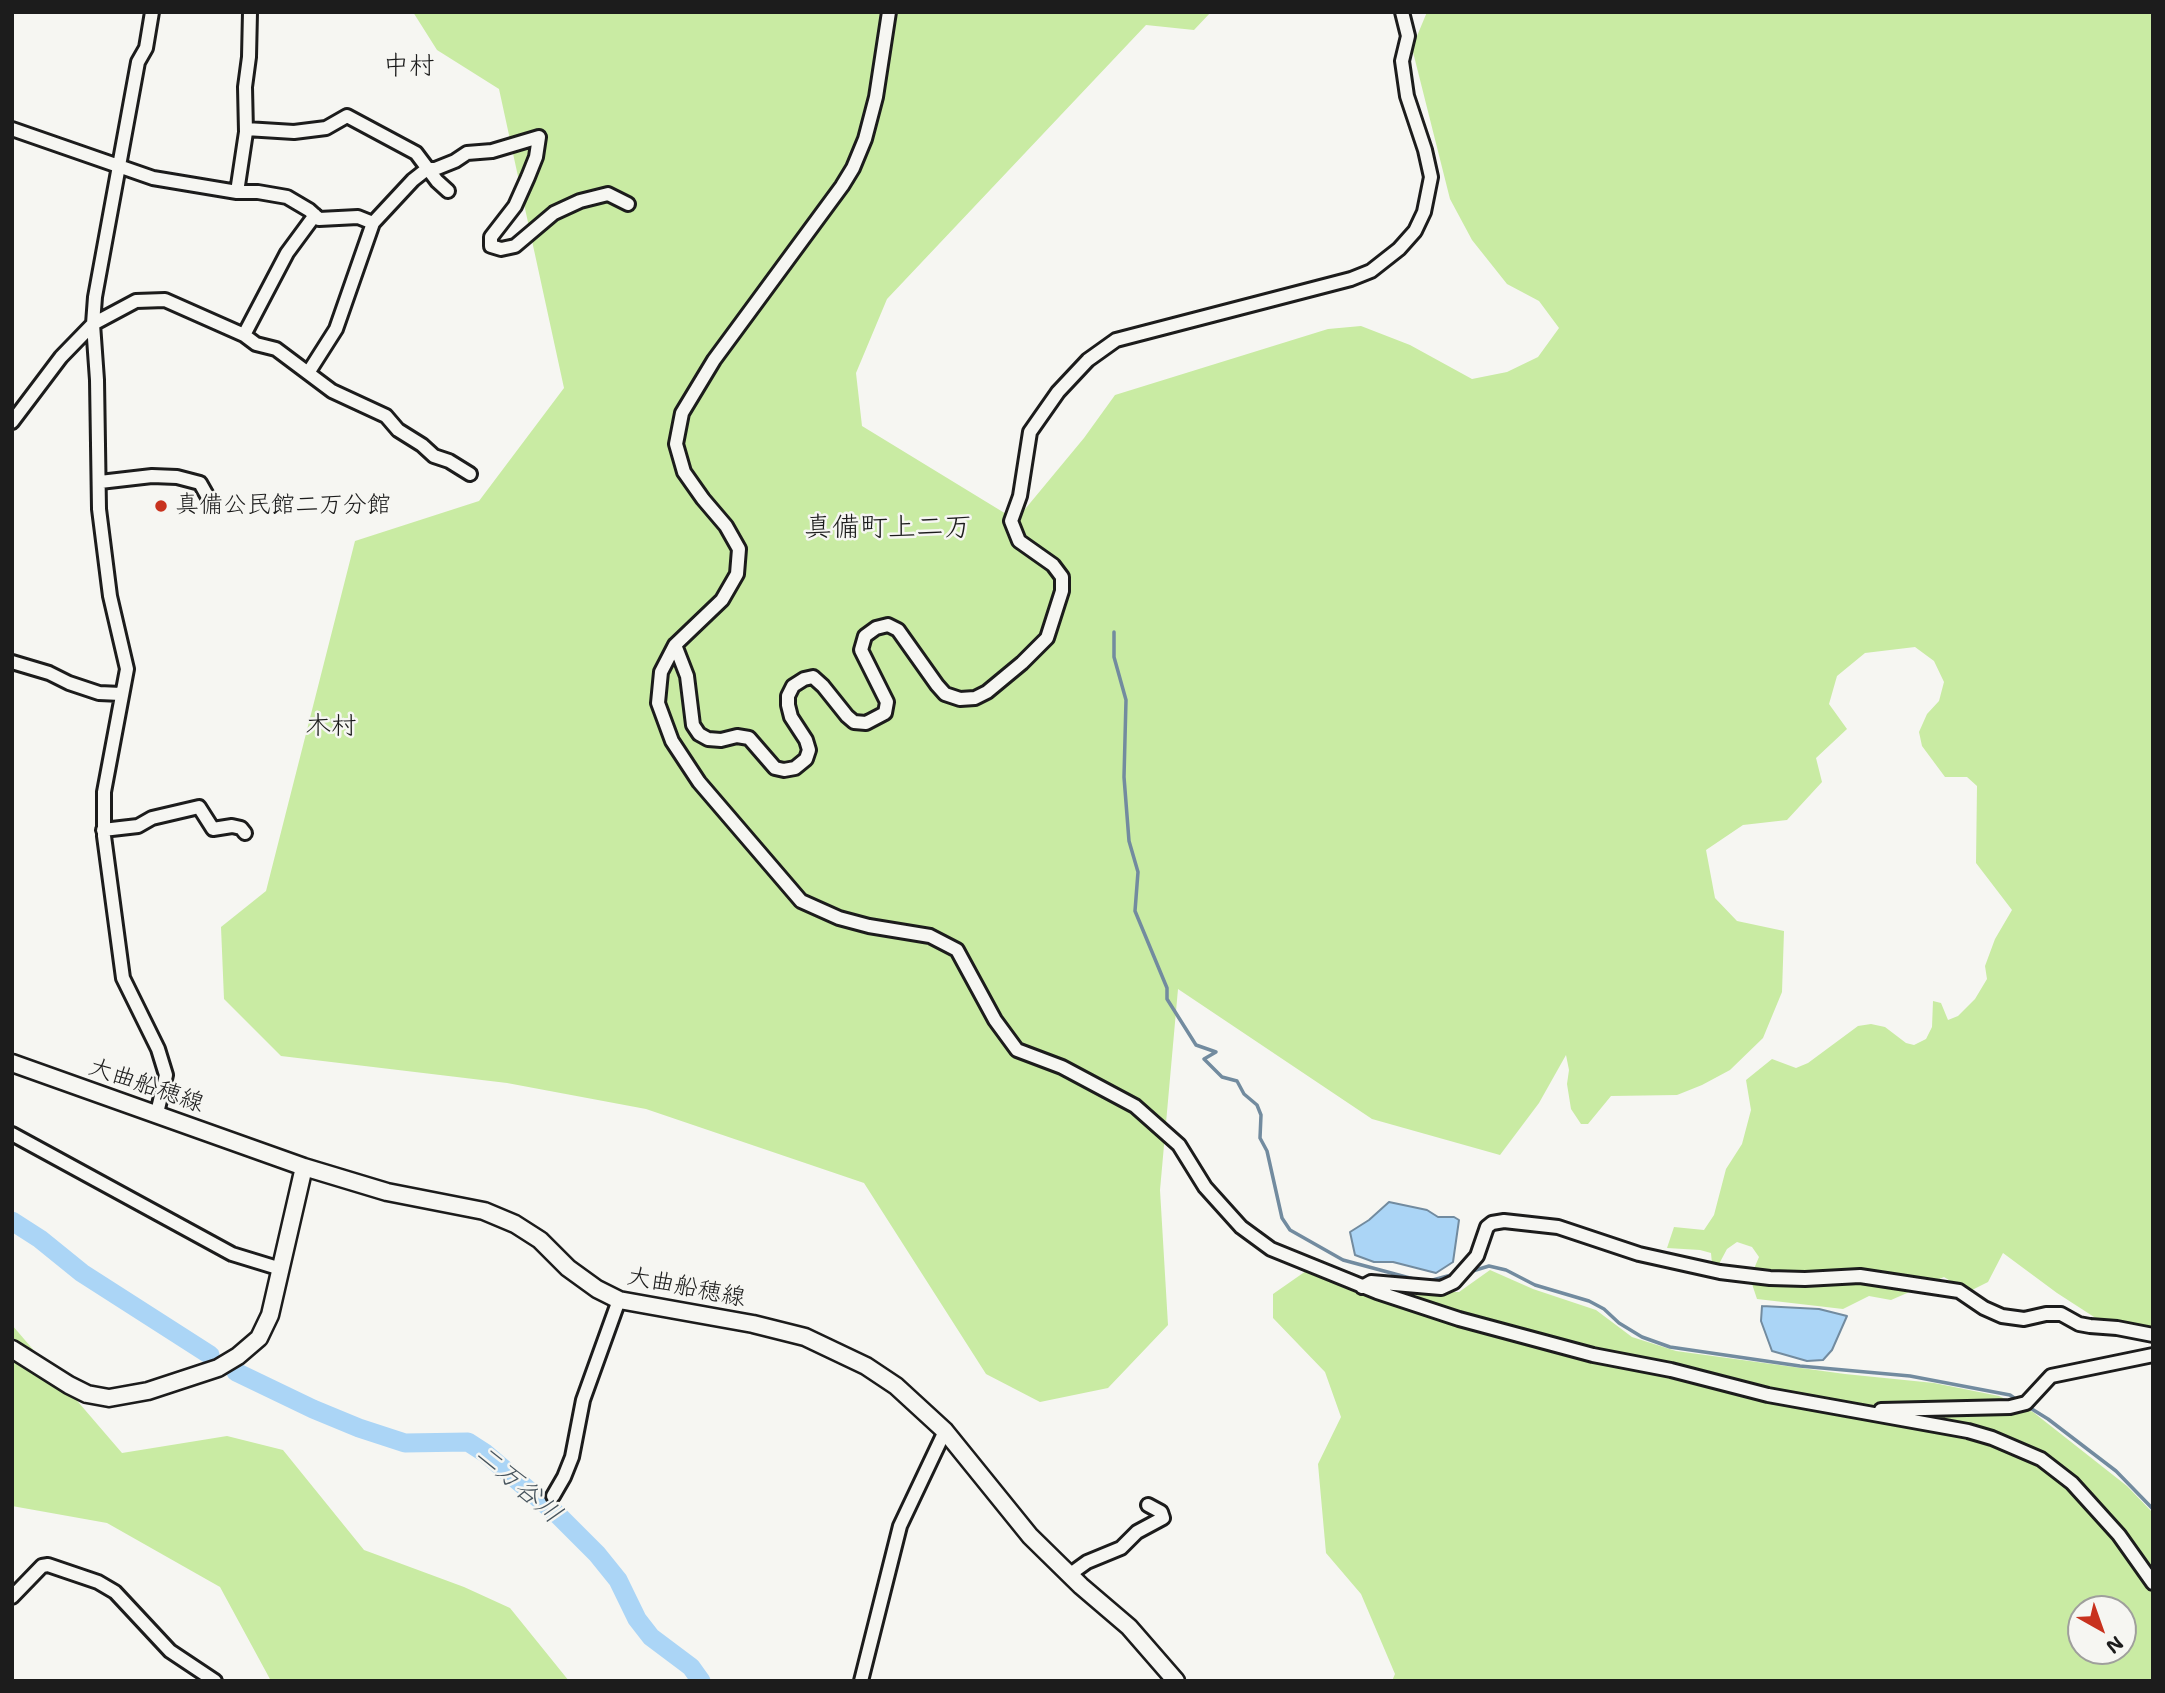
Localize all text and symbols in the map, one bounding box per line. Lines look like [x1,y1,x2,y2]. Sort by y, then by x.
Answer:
district label: 中村 [383,51,435,83]
place label: 真備公民館二万分館 [175,492,391,520]
marker: 真備公民館二万分館 [153,498,169,514]
district label: 真備町上二万 [804,512,972,546]
district label: 木村 [305,711,357,743]
street label: 大曲船穂線 [85,1053,207,1119]
street label: 大曲船穂線 [624,1262,748,1314]
water label: 二万谷川 [469,1439,567,1531]
north arrow [2067,1595,2137,1665]
text: N [2101,1631,2128,1659]

